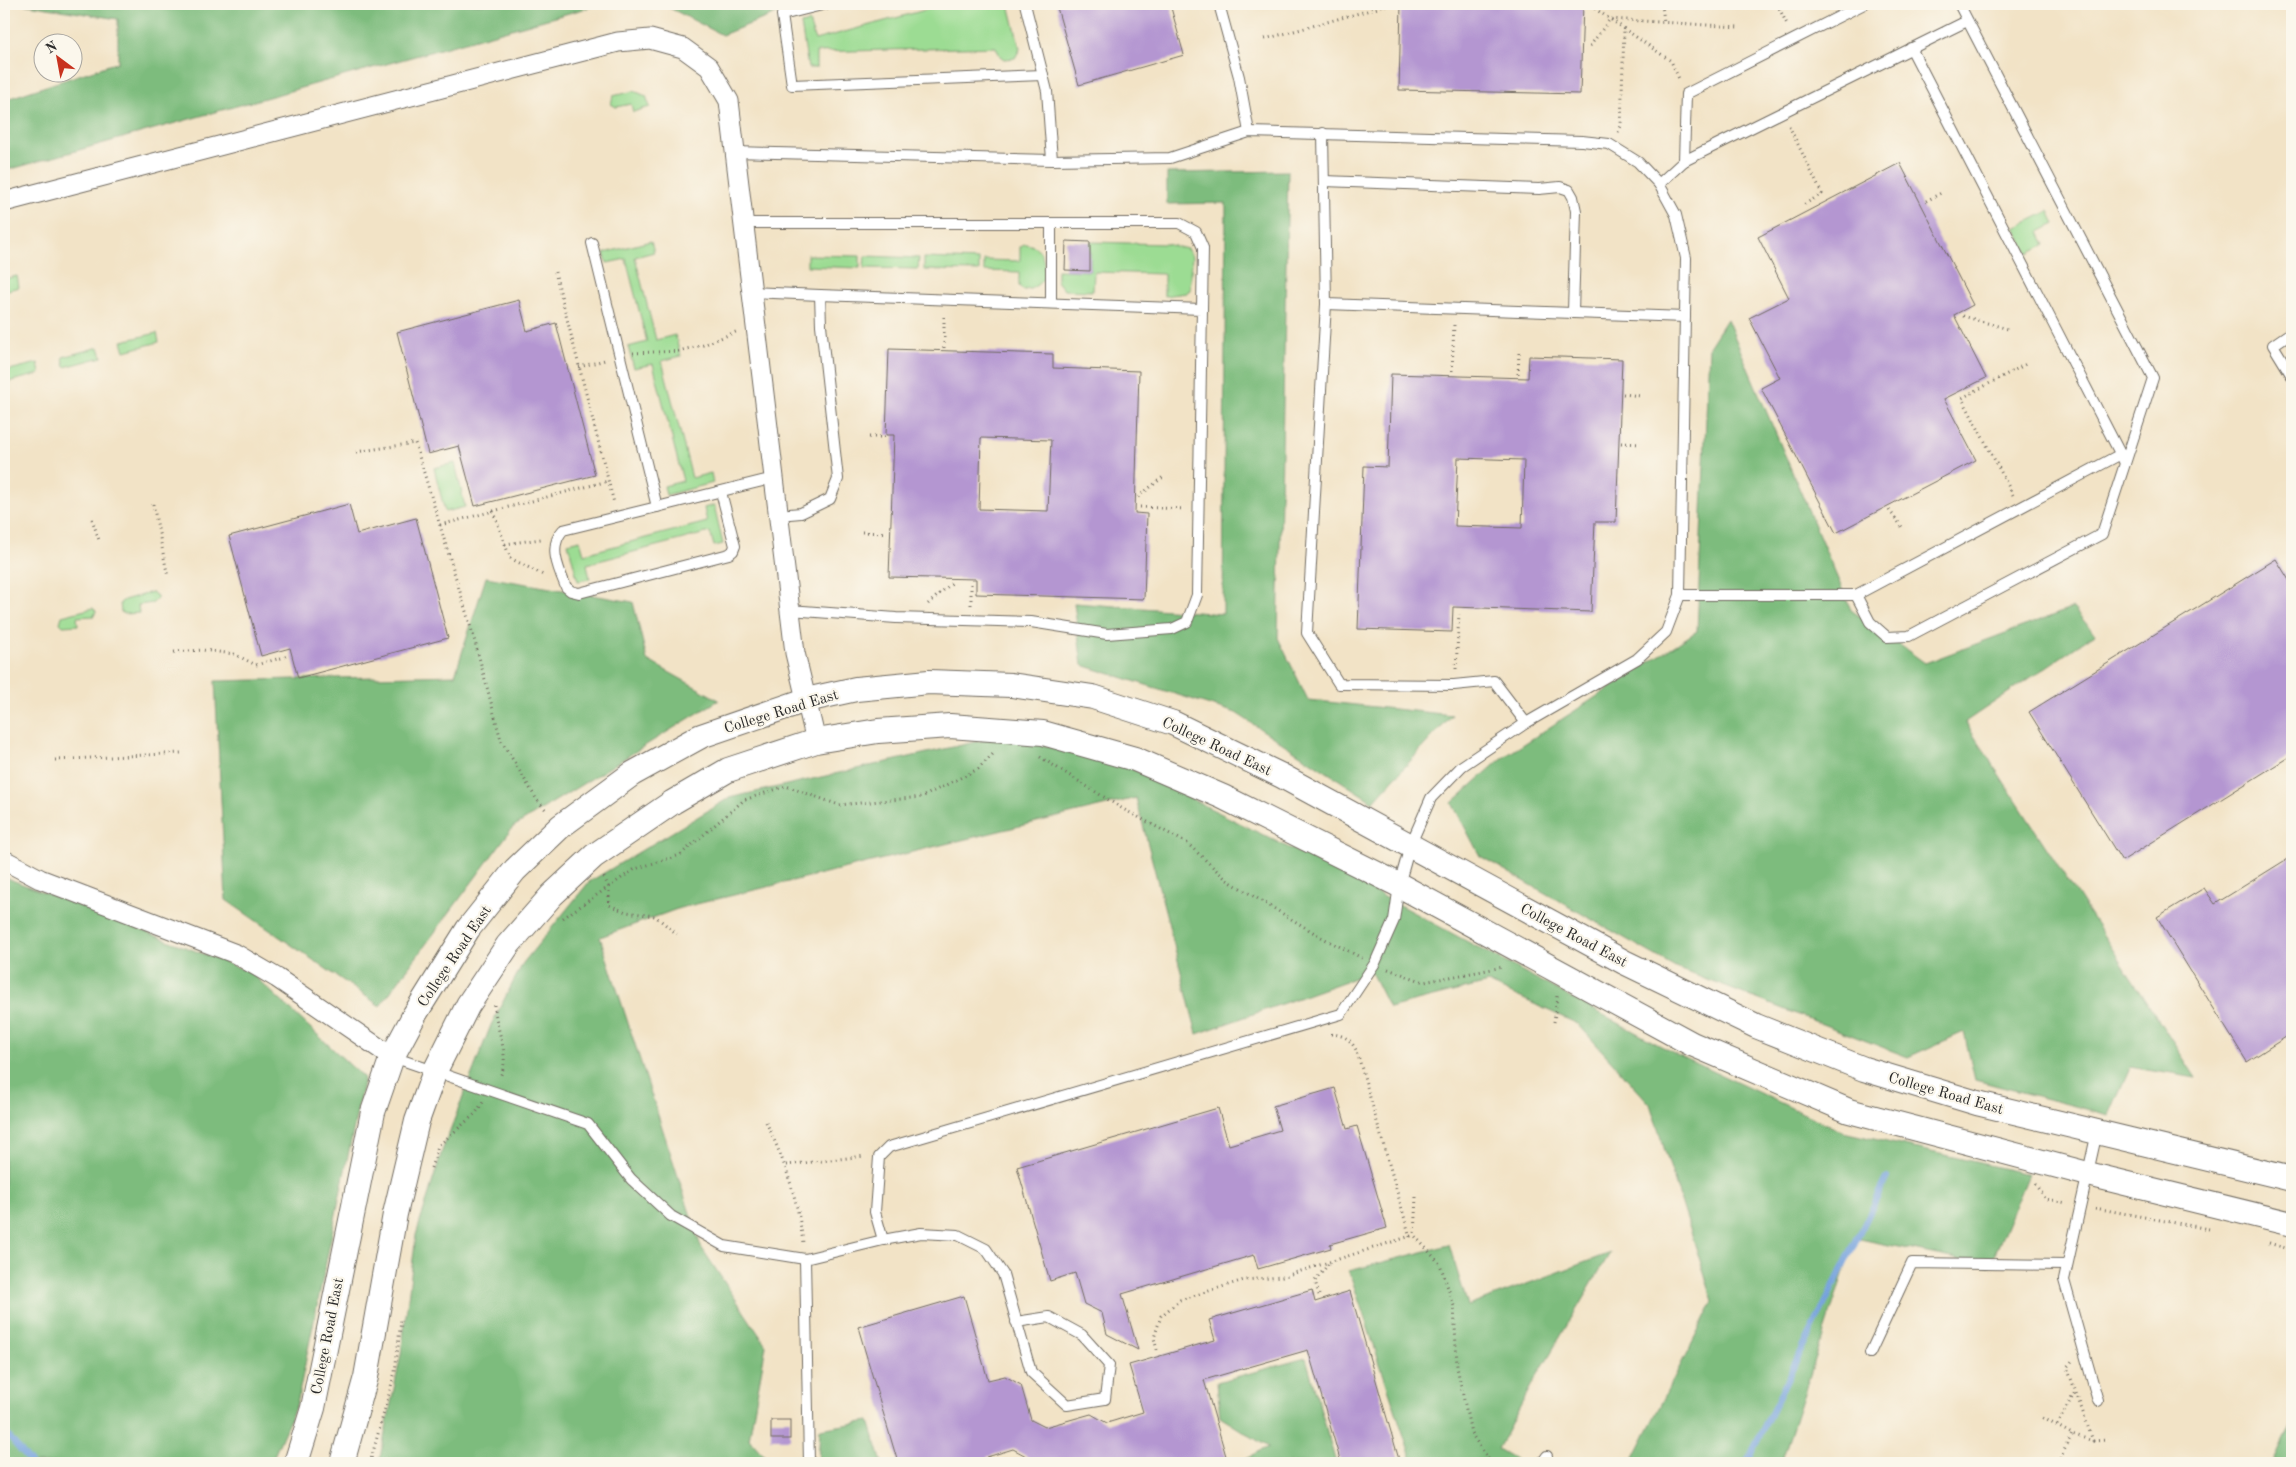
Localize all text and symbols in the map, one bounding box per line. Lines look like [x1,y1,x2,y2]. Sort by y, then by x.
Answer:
north arrow [32,32,82,82]
text: N [43,39,60,57]
street label: College Road East [722,688,840,737]
street label: College Road East [1159,715,1273,779]
street label: College Road East [1517,902,1629,971]
street label: College Road East [416,903,495,1010]
street label: College Road East [1886,1071,2005,1118]
street label: College Road East [310,1277,347,1396]

